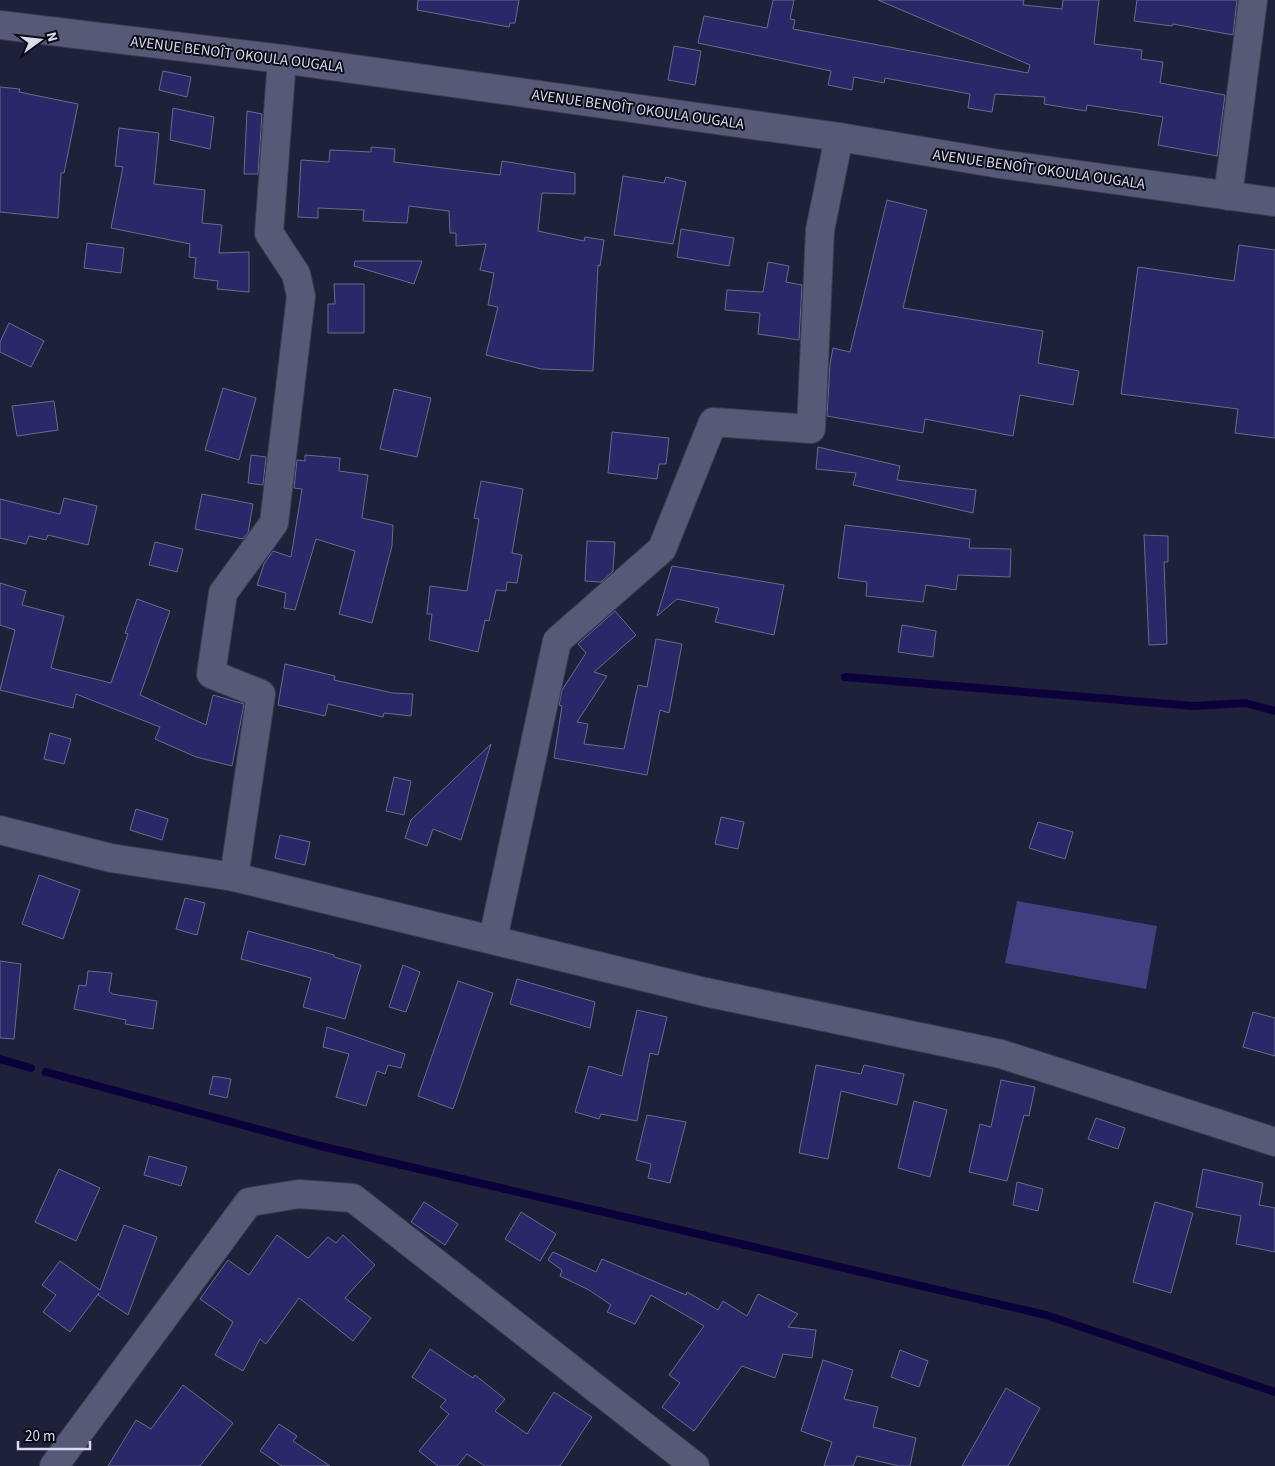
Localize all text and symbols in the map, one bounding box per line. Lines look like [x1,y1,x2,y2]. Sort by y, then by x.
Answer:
north arrow [15,15,65,65]
text: N [41,30,62,44]
street label: AVENUE BENOÎT OKOULA OUGALA [129,31,345,78]
street label: AVENUE BENOÎT OKOULA OUGALA [530,84,746,135]
street label: AVENUE BENOÎT OKOULA OUGALA [931,144,1147,195]
scale bar [18,1418,90,1450]
text: 20 m [25,1426,55,1447]

